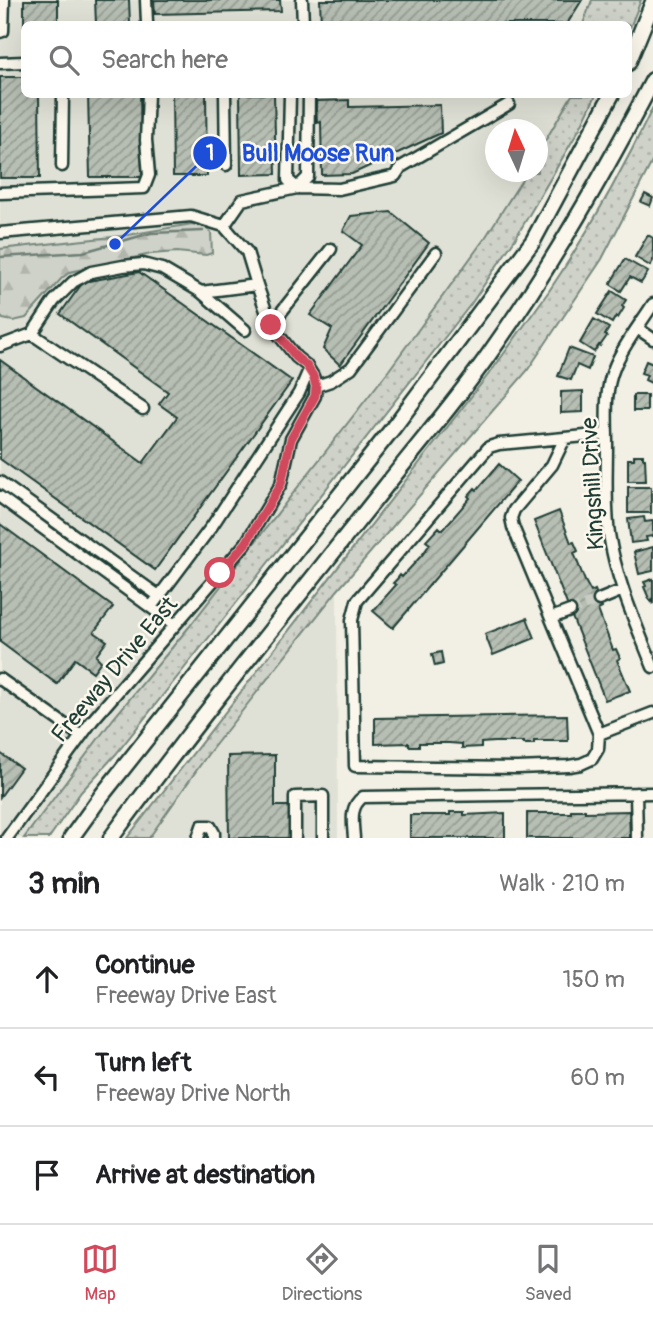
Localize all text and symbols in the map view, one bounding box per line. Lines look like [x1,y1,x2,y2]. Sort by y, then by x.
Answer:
search box [21,21,632,98]
icon: search [45,41,83,79]
text: Search here [101,44,228,76]
north arrow [485,119,548,182]
callout: Bull Moose Run [193,130,408,175]
text: Bull Moose Run [242,139,394,168]
text: 1 [206,140,214,167]
route end [255,309,286,340]
street label: Kingshill Drive [575,416,610,551]
route start [204,557,235,588]
street label: Freeway Drive East [45,590,184,748]
text: 3 min [28,865,100,902]
text: Walk · 210 m [499,869,625,898]
text: Continue [95,949,195,981]
icon: ahead [28,960,66,998]
text: 150 m [562,965,625,994]
text: Freeway Drive East [95,981,277,1010]
text: Turn left [95,1047,191,1079]
icon: left [28,1058,66,1096]
text: 60 m [570,1063,625,1092]
text: Freeway Drive North [95,1079,291,1108]
icon: arrive [28,1156,66,1194]
text: Arrive at destination [95,1159,315,1191]
tab: Map [81,1240,119,1306]
tab: Directions [282,1240,362,1306]
tab: Saved [525,1240,572,1306]

